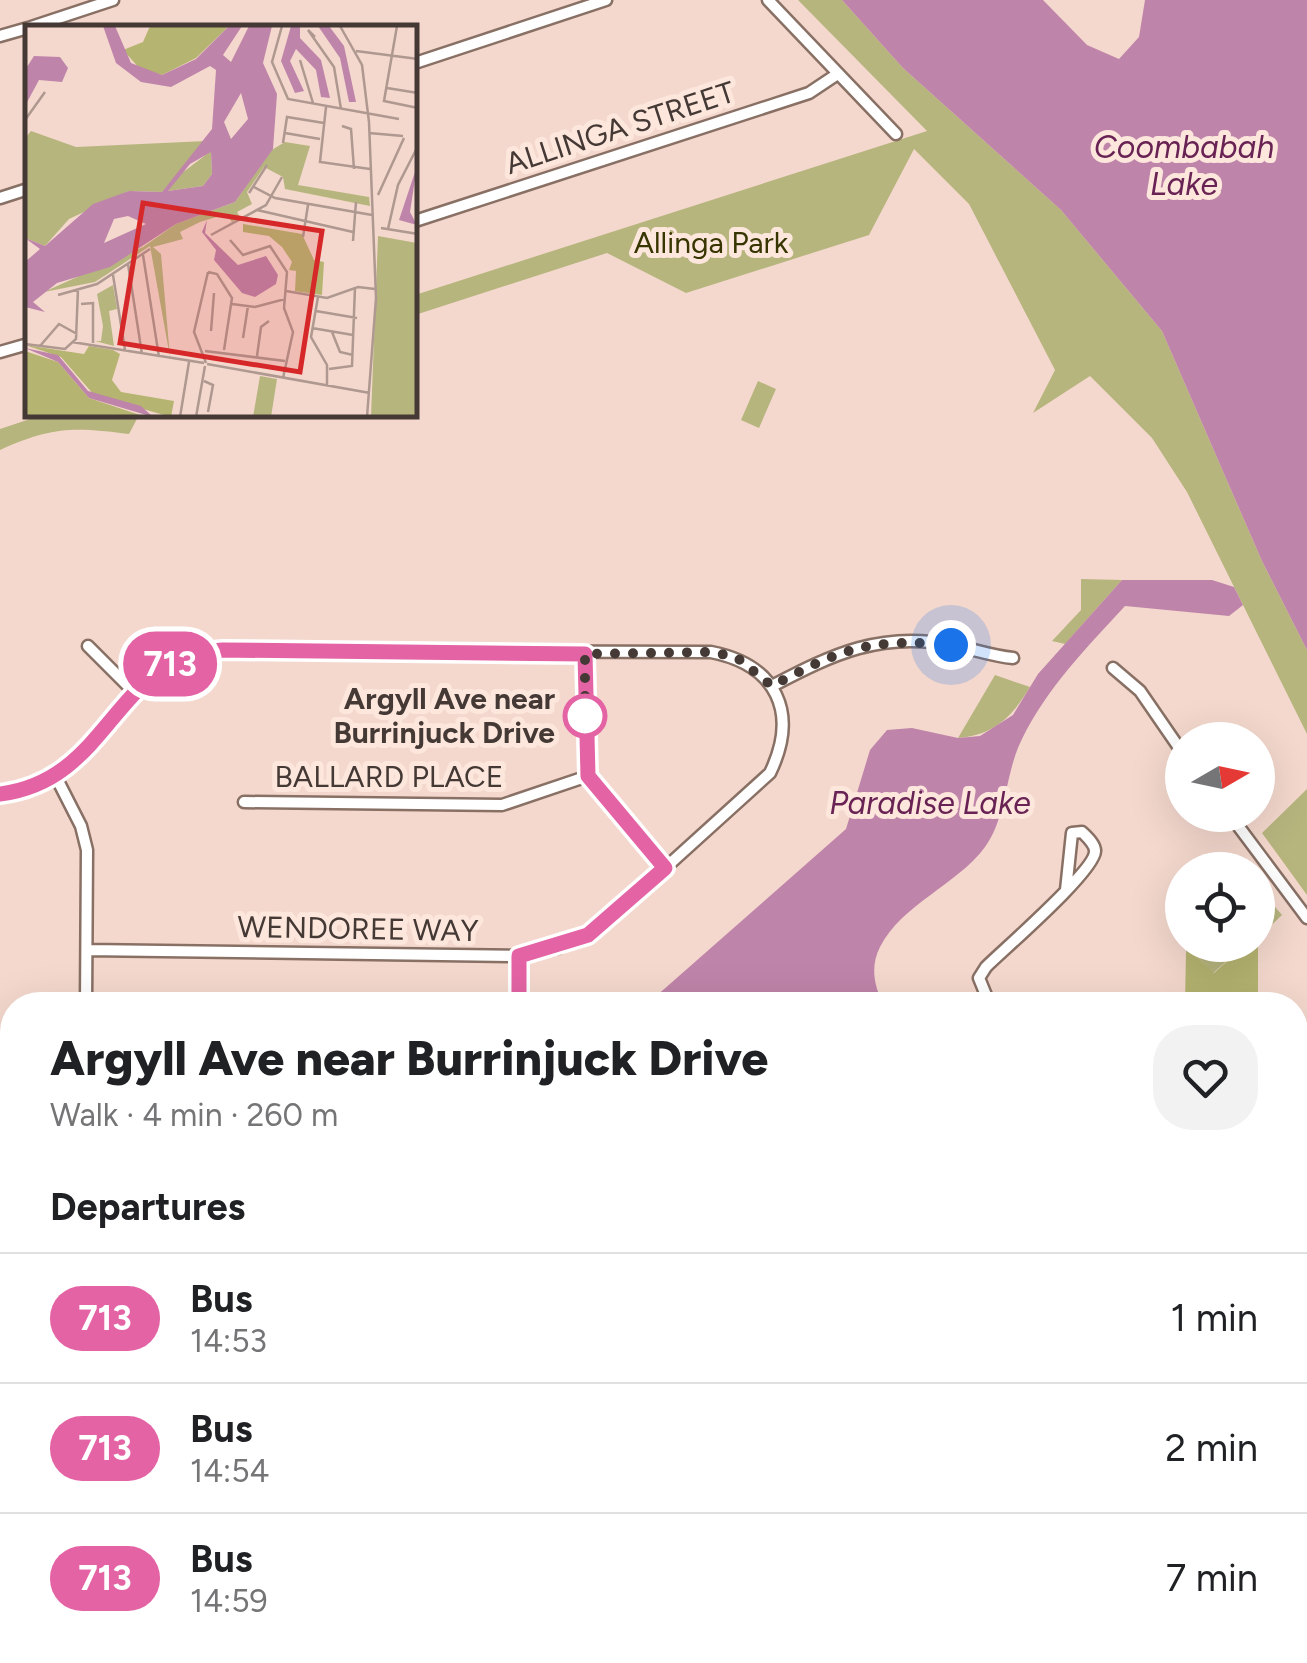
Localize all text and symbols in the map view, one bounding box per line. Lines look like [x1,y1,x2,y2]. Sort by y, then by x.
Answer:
inset map [25,25,418,418]
street label: ALLINGA STREET [500,73,740,182]
water label: Coombabah Lake [1094,128,1274,203]
park label: Allinga Park [634,224,789,261]
your location [926,620,976,670]
line badge: 713 [112,632,228,696]
text: 713 [143,643,197,685]
place label: Argyll Ave near Burrinjuck Drive [333,680,555,751]
marker: Argyll Ave near Burrinjuck Drive [564,695,606,737]
north arrow [1165,722,1275,832]
map controls [1165,722,1275,962]
street label: BALLARD PLACE [275,758,504,795]
water label: Paradise Lake [829,784,1031,822]
button: locate [1165,852,1275,962]
street label: WENDOREE WAY [237,908,479,949]
button: heart [1153,1025,1258,1130]
text: Argyll Ave near Burrinjuck Drive [50,1029,768,1087]
text: Walk · 4 min · 260 m [50,1096,338,1134]
text: Departures [50,1184,245,1230]
text: Bus [190,1276,253,1322]
text: 1 min [1171,1295,1258,1341]
text: 713 [78,1297,132,1339]
text: 14:53 [190,1322,267,1360]
text: Bus [190,1406,253,1452]
text: 2 min [1165,1425,1258,1471]
text: 713 [78,1427,132,1469]
text: 14:54 [190,1452,269,1490]
text: Bus [190,1536,253,1582]
text: 7 min [1166,1555,1258,1601]
text: 713 [78,1557,132,1599]
text: 14:59 [190,1582,268,1620]

